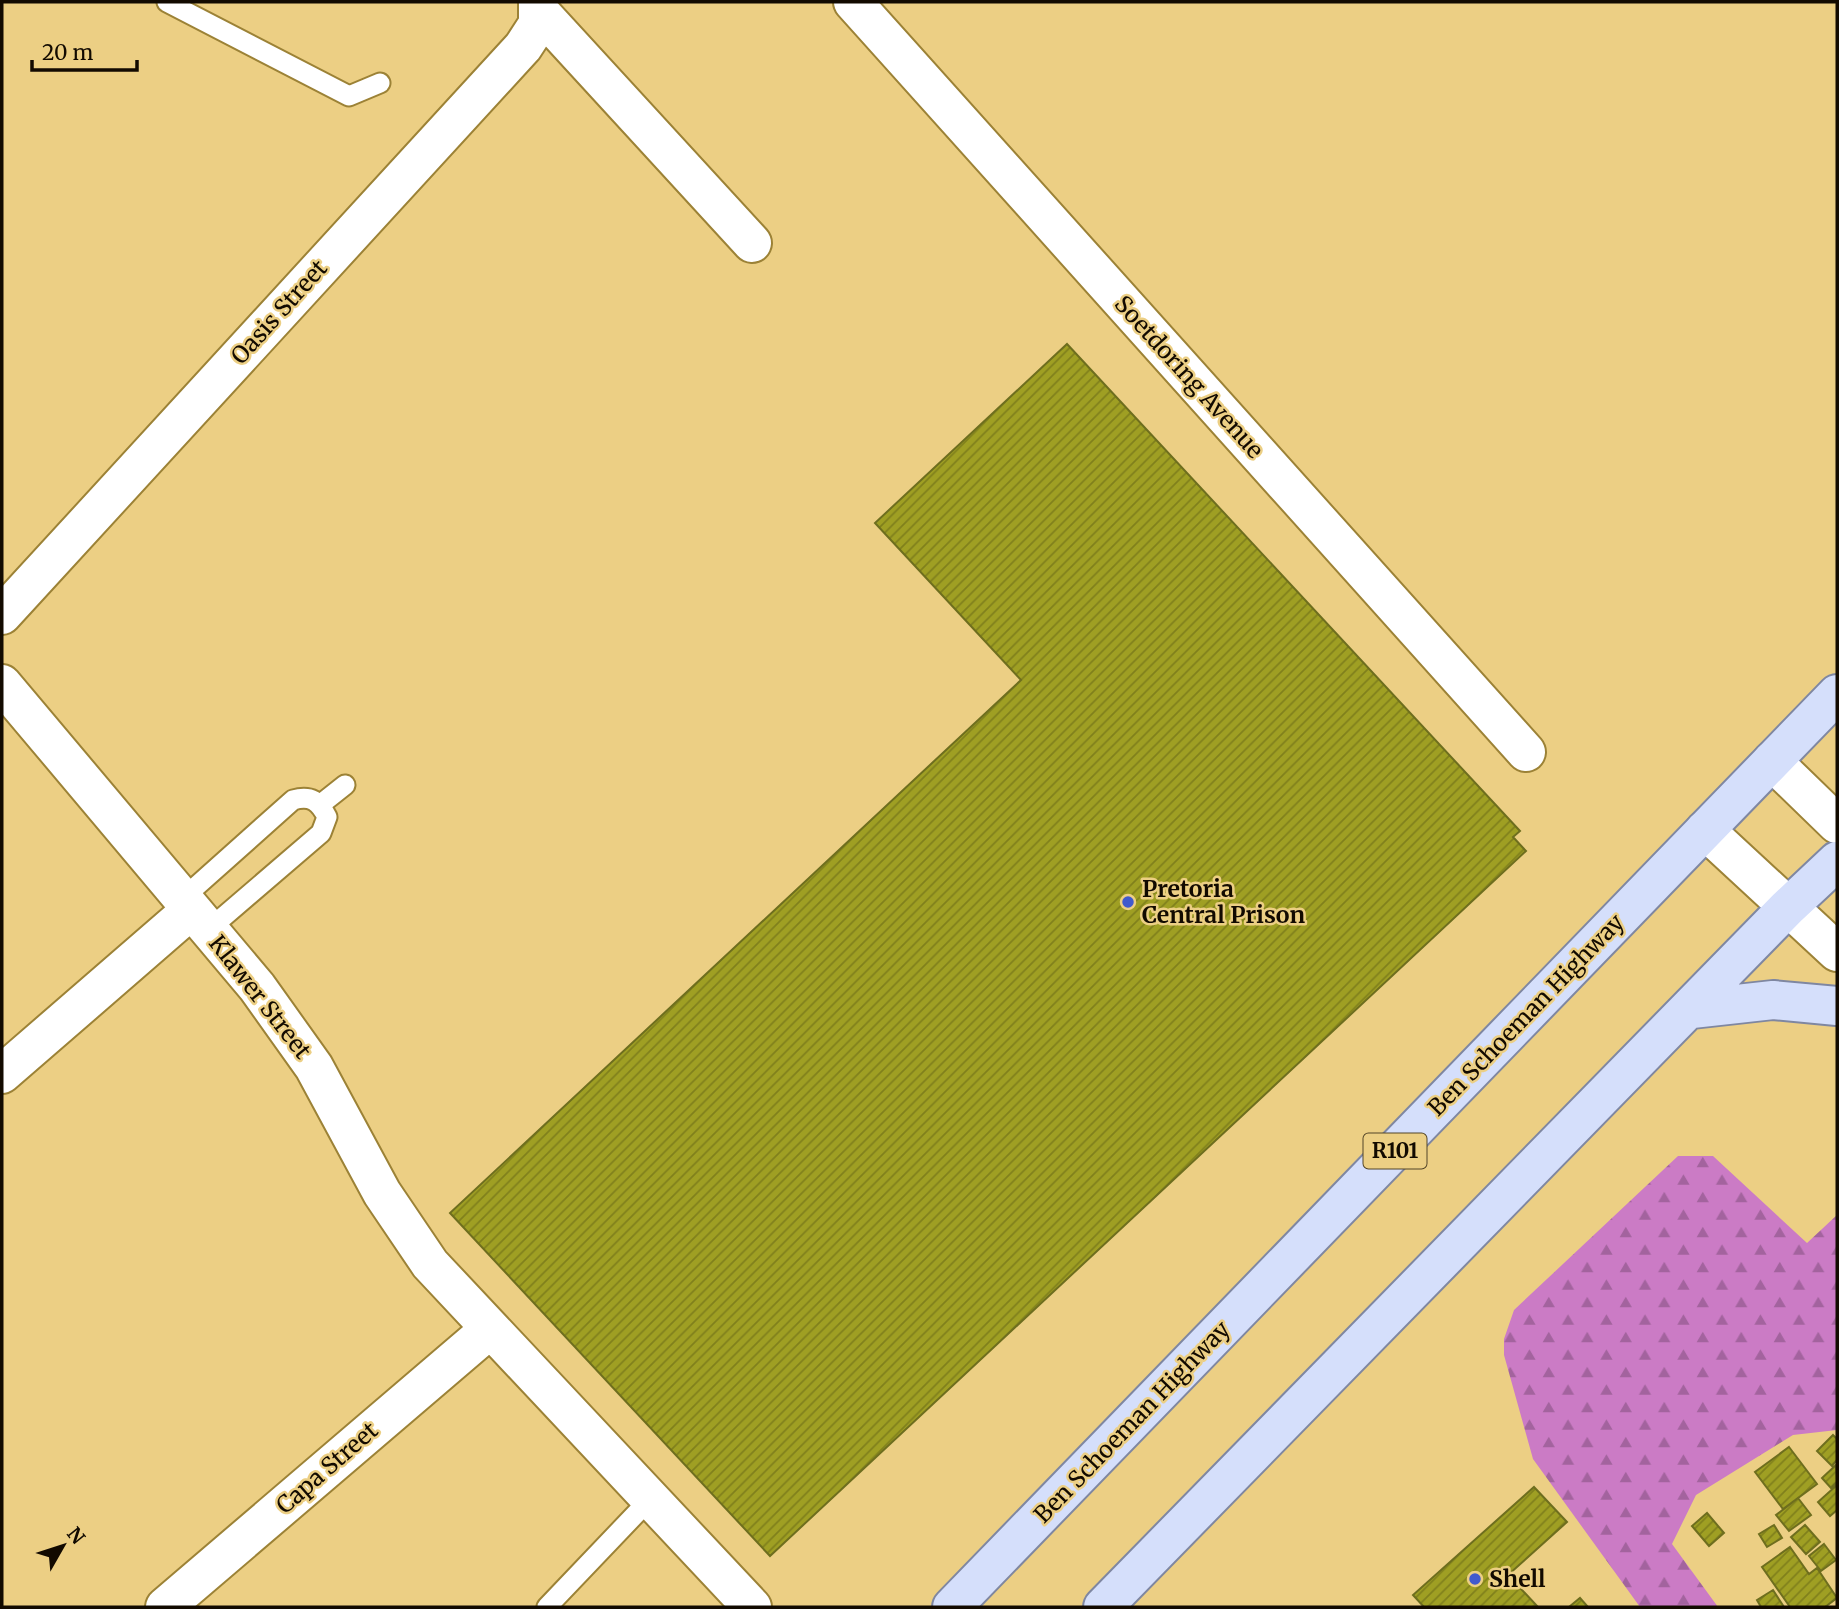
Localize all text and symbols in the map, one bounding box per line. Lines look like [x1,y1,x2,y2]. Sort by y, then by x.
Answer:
scale bar [32,28,136,72]
text: 20 m [42,39,94,66]
street label: Oasis Street [224,254,333,370]
street label: Soetdoring Avenue [1109,289,1270,464]
place label: Pretoria Central Prison [1142,874,1306,929]
marker: Pretoria Central Prison [1120,894,1136,910]
street label: Ben Schoeman Highway [1422,907,1630,1122]
street label: Klawer Street [203,929,318,1064]
road number: R101 [1364,1134,1426,1168]
street label: Ben Schoeman Highway [1028,1314,1236,1529]
street label: Capa Street [270,1416,383,1520]
north arrow [28,1511,98,1581]
text: N [62,1522,90,1549]
place label: Shell [1489,1564,1546,1593]
marker: Shell [1467,1571,1483,1587]

